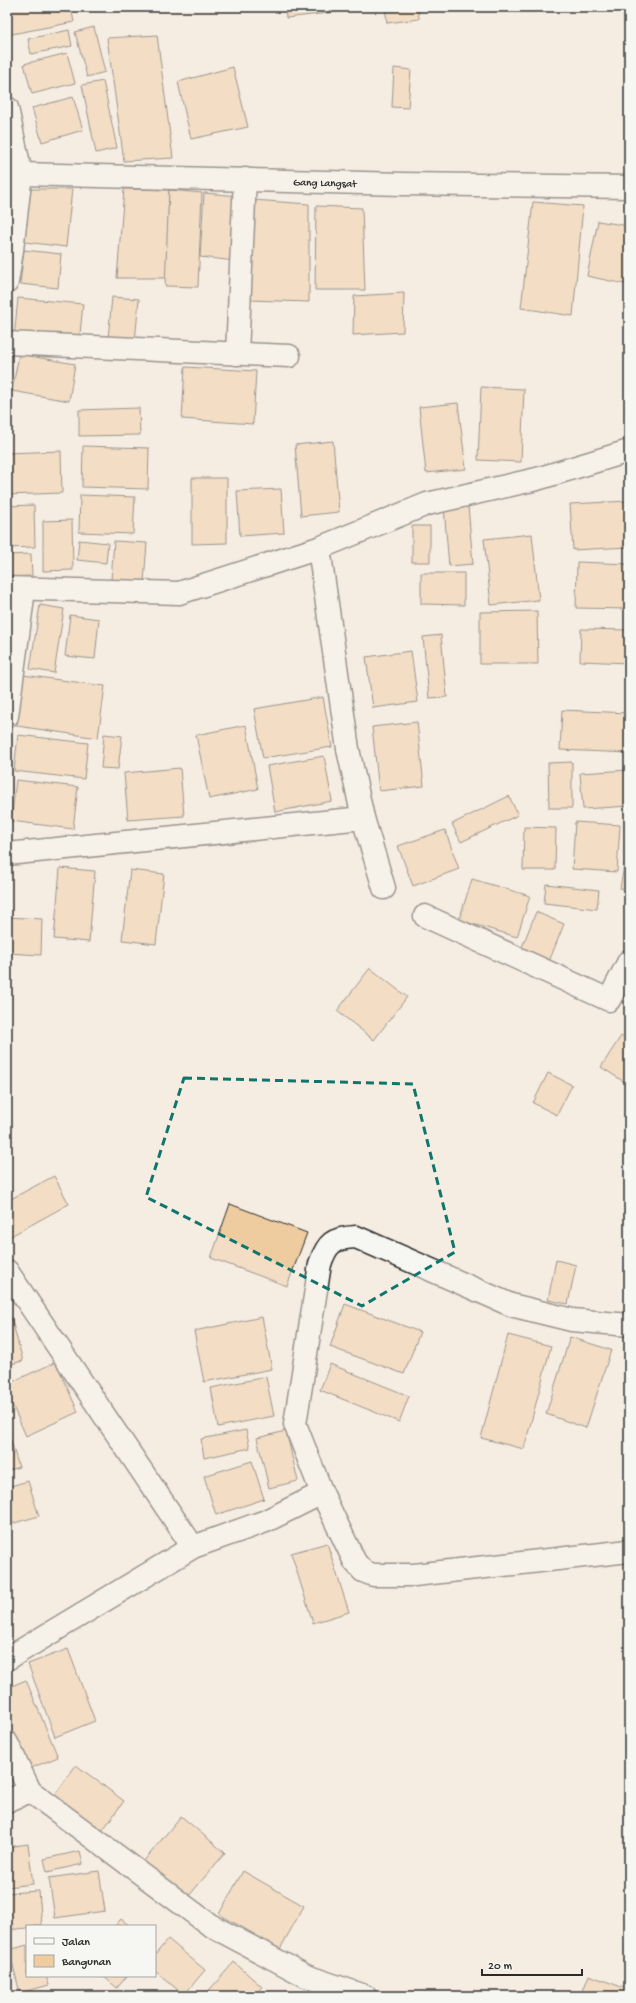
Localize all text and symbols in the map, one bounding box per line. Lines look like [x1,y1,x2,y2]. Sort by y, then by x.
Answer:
street label: Gang Langsat [293,177,358,191]
legend [26,1925,156,1977]
text: Jalan [62,1936,90,1950]
scale bar [482,1951,582,1977]
text: Bangunan [61,1956,111,1970]
text: 20 m [488,1960,513,1974]

